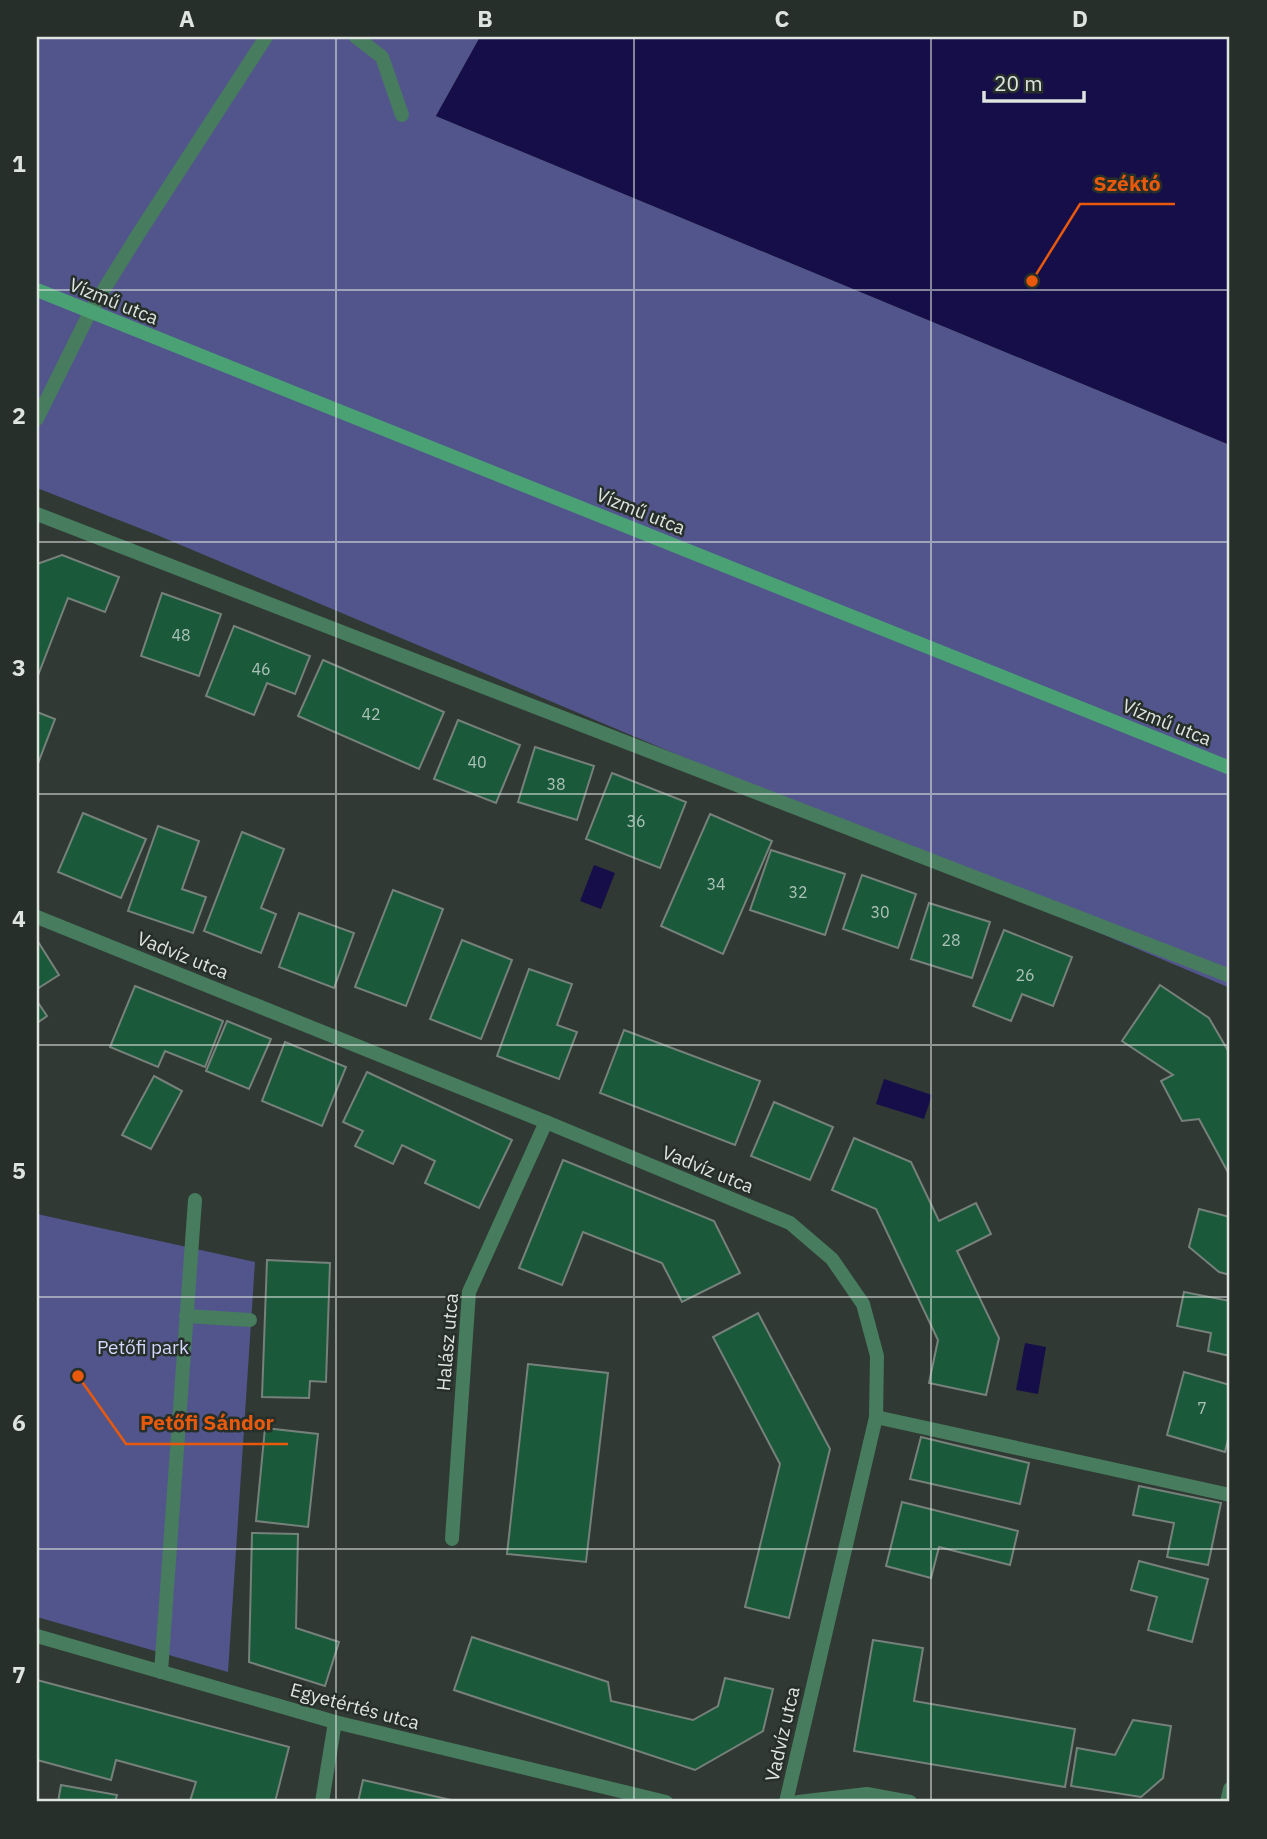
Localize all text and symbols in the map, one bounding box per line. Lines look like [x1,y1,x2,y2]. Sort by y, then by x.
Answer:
text: A [179,3,195,33]
text: B [477,3,493,33]
text: C [775,3,790,33]
text: D [1072,3,1088,33]
scale bar [984,60,1083,104]
text: 20 m [994,69,1043,97]
text: 1 [12,148,26,178]
callout: Széktó [1080,162,1175,204]
text: Széktó [1093,169,1161,197]
street label: Vízmű utca [66,272,162,330]
text: 2 [12,400,26,430]
street label: Vízmű utca [593,482,689,540]
house number: 48 [171,625,191,645]
text: 3 [12,652,26,682]
house number: 46 [251,659,271,679]
street label: Vízmű utca [1119,693,1215,751]
house number: 42 [361,704,381,724]
house number: 40 [467,752,487,772]
house number: 38 [546,774,566,794]
house number: 36 [626,811,646,831]
house number: 34 [706,874,726,894]
house number: 32 [788,882,808,902]
house number: 30 [870,902,890,922]
text: 4 [12,903,26,933]
street label: Vadvíz utca [134,926,232,984]
house number: 28 [941,930,961,950]
house number: 26 [1015,965,1035,985]
street label: Vadvíz utca [659,1140,757,1198]
text: 5 [12,1155,26,1185]
street label: Halász utca [431,1292,463,1392]
park label: Petőfi park [97,1335,189,1359]
house number: 7 [1197,1398,1207,1418]
callout: Petőfi Sándor [126,1402,288,1444]
text: 6 [12,1407,26,1437]
text: Petőfi Sándor [140,1408,275,1436]
text: 7 [12,1659,26,1689]
street label: Egyetértés utca [288,1677,422,1735]
street label: Vadvíz utca [759,1684,805,1784]

